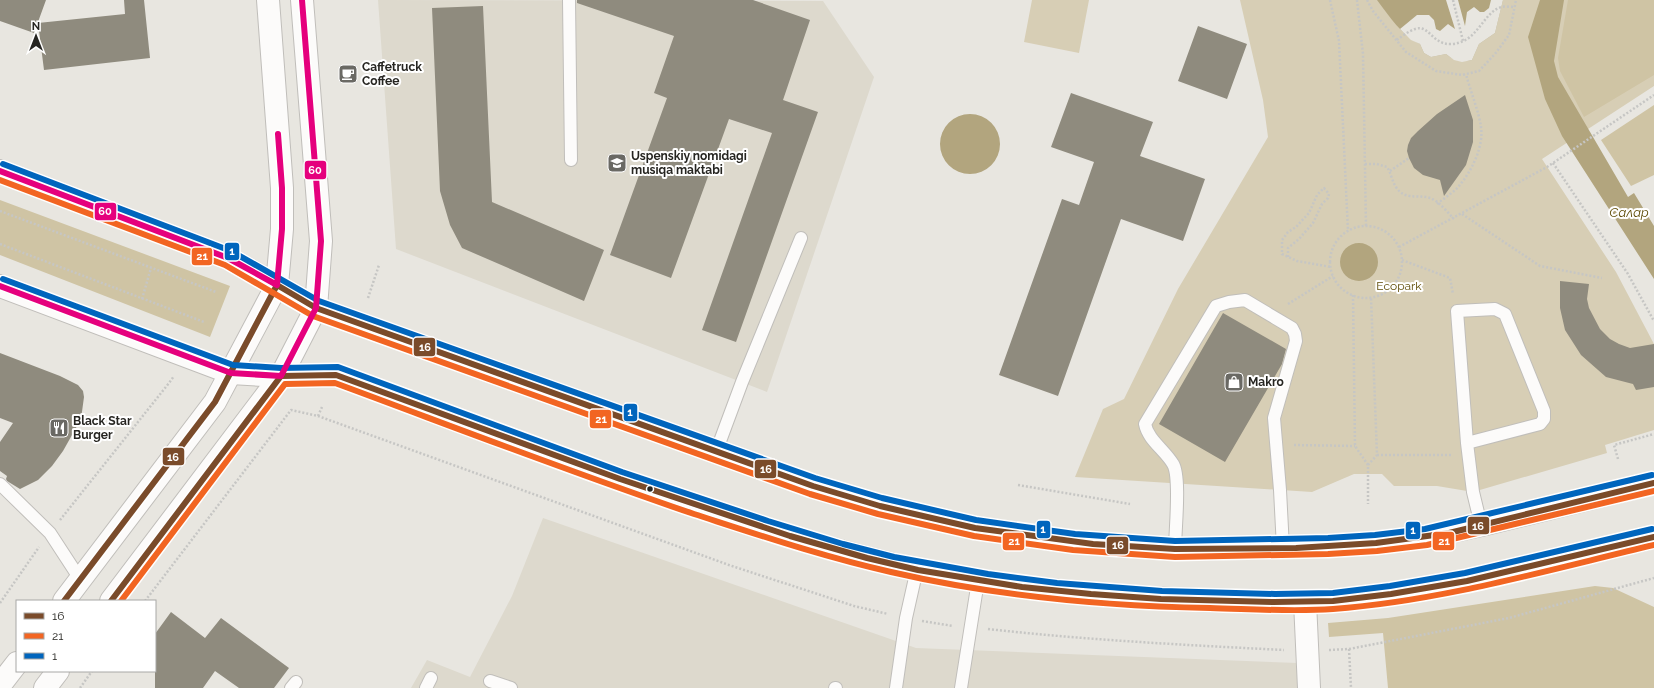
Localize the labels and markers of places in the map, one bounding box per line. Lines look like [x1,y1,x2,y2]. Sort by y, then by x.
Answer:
place label: Caffetruck Coffee [362,60,422,88]
cafe icon: Caffetruck Coffee [337,63,359,85]
place label: Uspenskiy nomidagi musiqa maktabi [631,149,747,177]
school or university icon: Uspenskiy nomidagi musiqa maktabi [606,152,628,174]
shop icon: Makro [1223,371,1245,393]
place label: Makro [1248,375,1284,389]
place label: Black Star Burger [73,414,132,442]
restaurant icon: Black Star Burger [48,417,70,439]
unlabelled marker [645,484,655,494]

